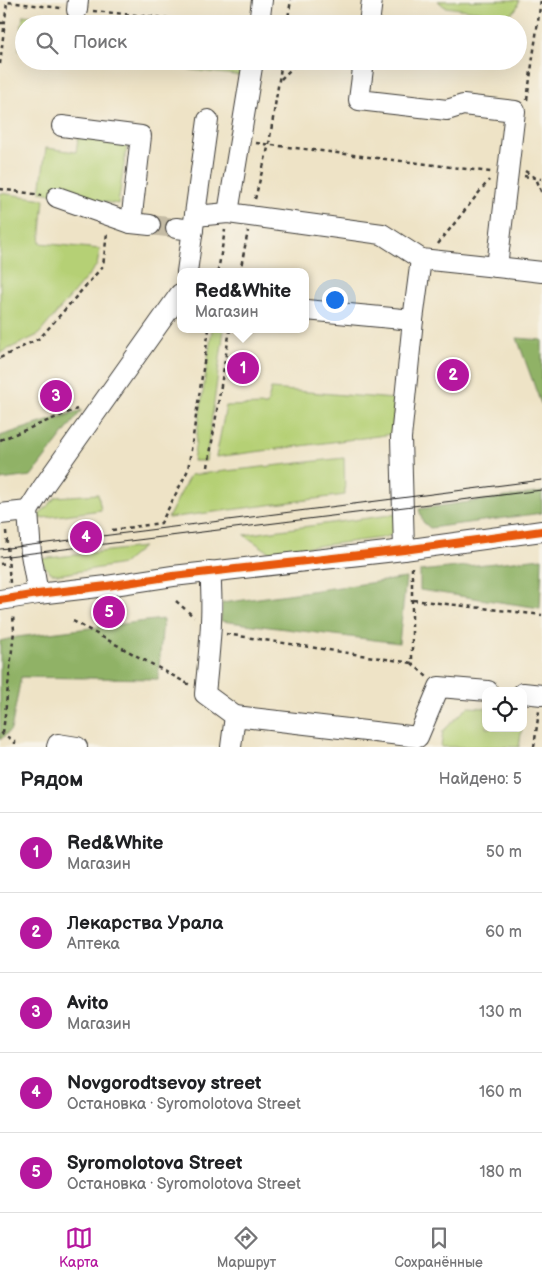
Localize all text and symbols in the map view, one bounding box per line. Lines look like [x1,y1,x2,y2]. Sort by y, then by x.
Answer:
search box [15,15,527,70]
icon: search [33,29,61,57]
text: Поиск [73,31,127,54]
popup [177,268,309,333]
text: Red&White [195,280,291,303]
your location [322,287,348,313]
text: Магазин [195,303,259,322]
pin: 1 [227,349,259,387]
pin: 2 [437,356,469,394]
pin: 3 [40,377,72,415]
pin: 4 [70,518,102,556]
pin: 5 [93,593,125,631]
map controls [482,687,527,732]
button: locate [482,687,527,732]
text: Рядом [20,767,83,792]
text: Найдено: 5 [439,770,522,789]
text: Red&White [67,832,164,855]
text: 1 [33,843,39,862]
text: 50 m [486,843,522,862]
text: Магазин [67,855,131,874]
text: Лекарства Урала [67,912,223,935]
text: 2 [31,923,41,942]
text: 60 m [485,923,522,942]
text: Аптека [67,935,120,954]
text: Avito [67,992,109,1015]
text: 3 [31,1003,41,1022]
text: 130 m [479,1003,522,1022]
text: Магазин [67,1015,131,1034]
text: Novgorodtsevoy street [67,1072,261,1095]
text: 4 [31,1083,41,1102]
text: 160 m [479,1083,522,1102]
text: Остановка · Syromolotova Street [67,1095,301,1114]
text: Syromolotova Street [67,1152,242,1175]
text: 5 [31,1163,41,1182]
text: 180 m [480,1163,522,1182]
text: Остановка · Syromolotova Street [67,1175,301,1194]
tab: Карта [59,1224,99,1271]
tab: Маршрут [217,1224,276,1271]
tab: Сохранённые [394,1224,483,1271]

